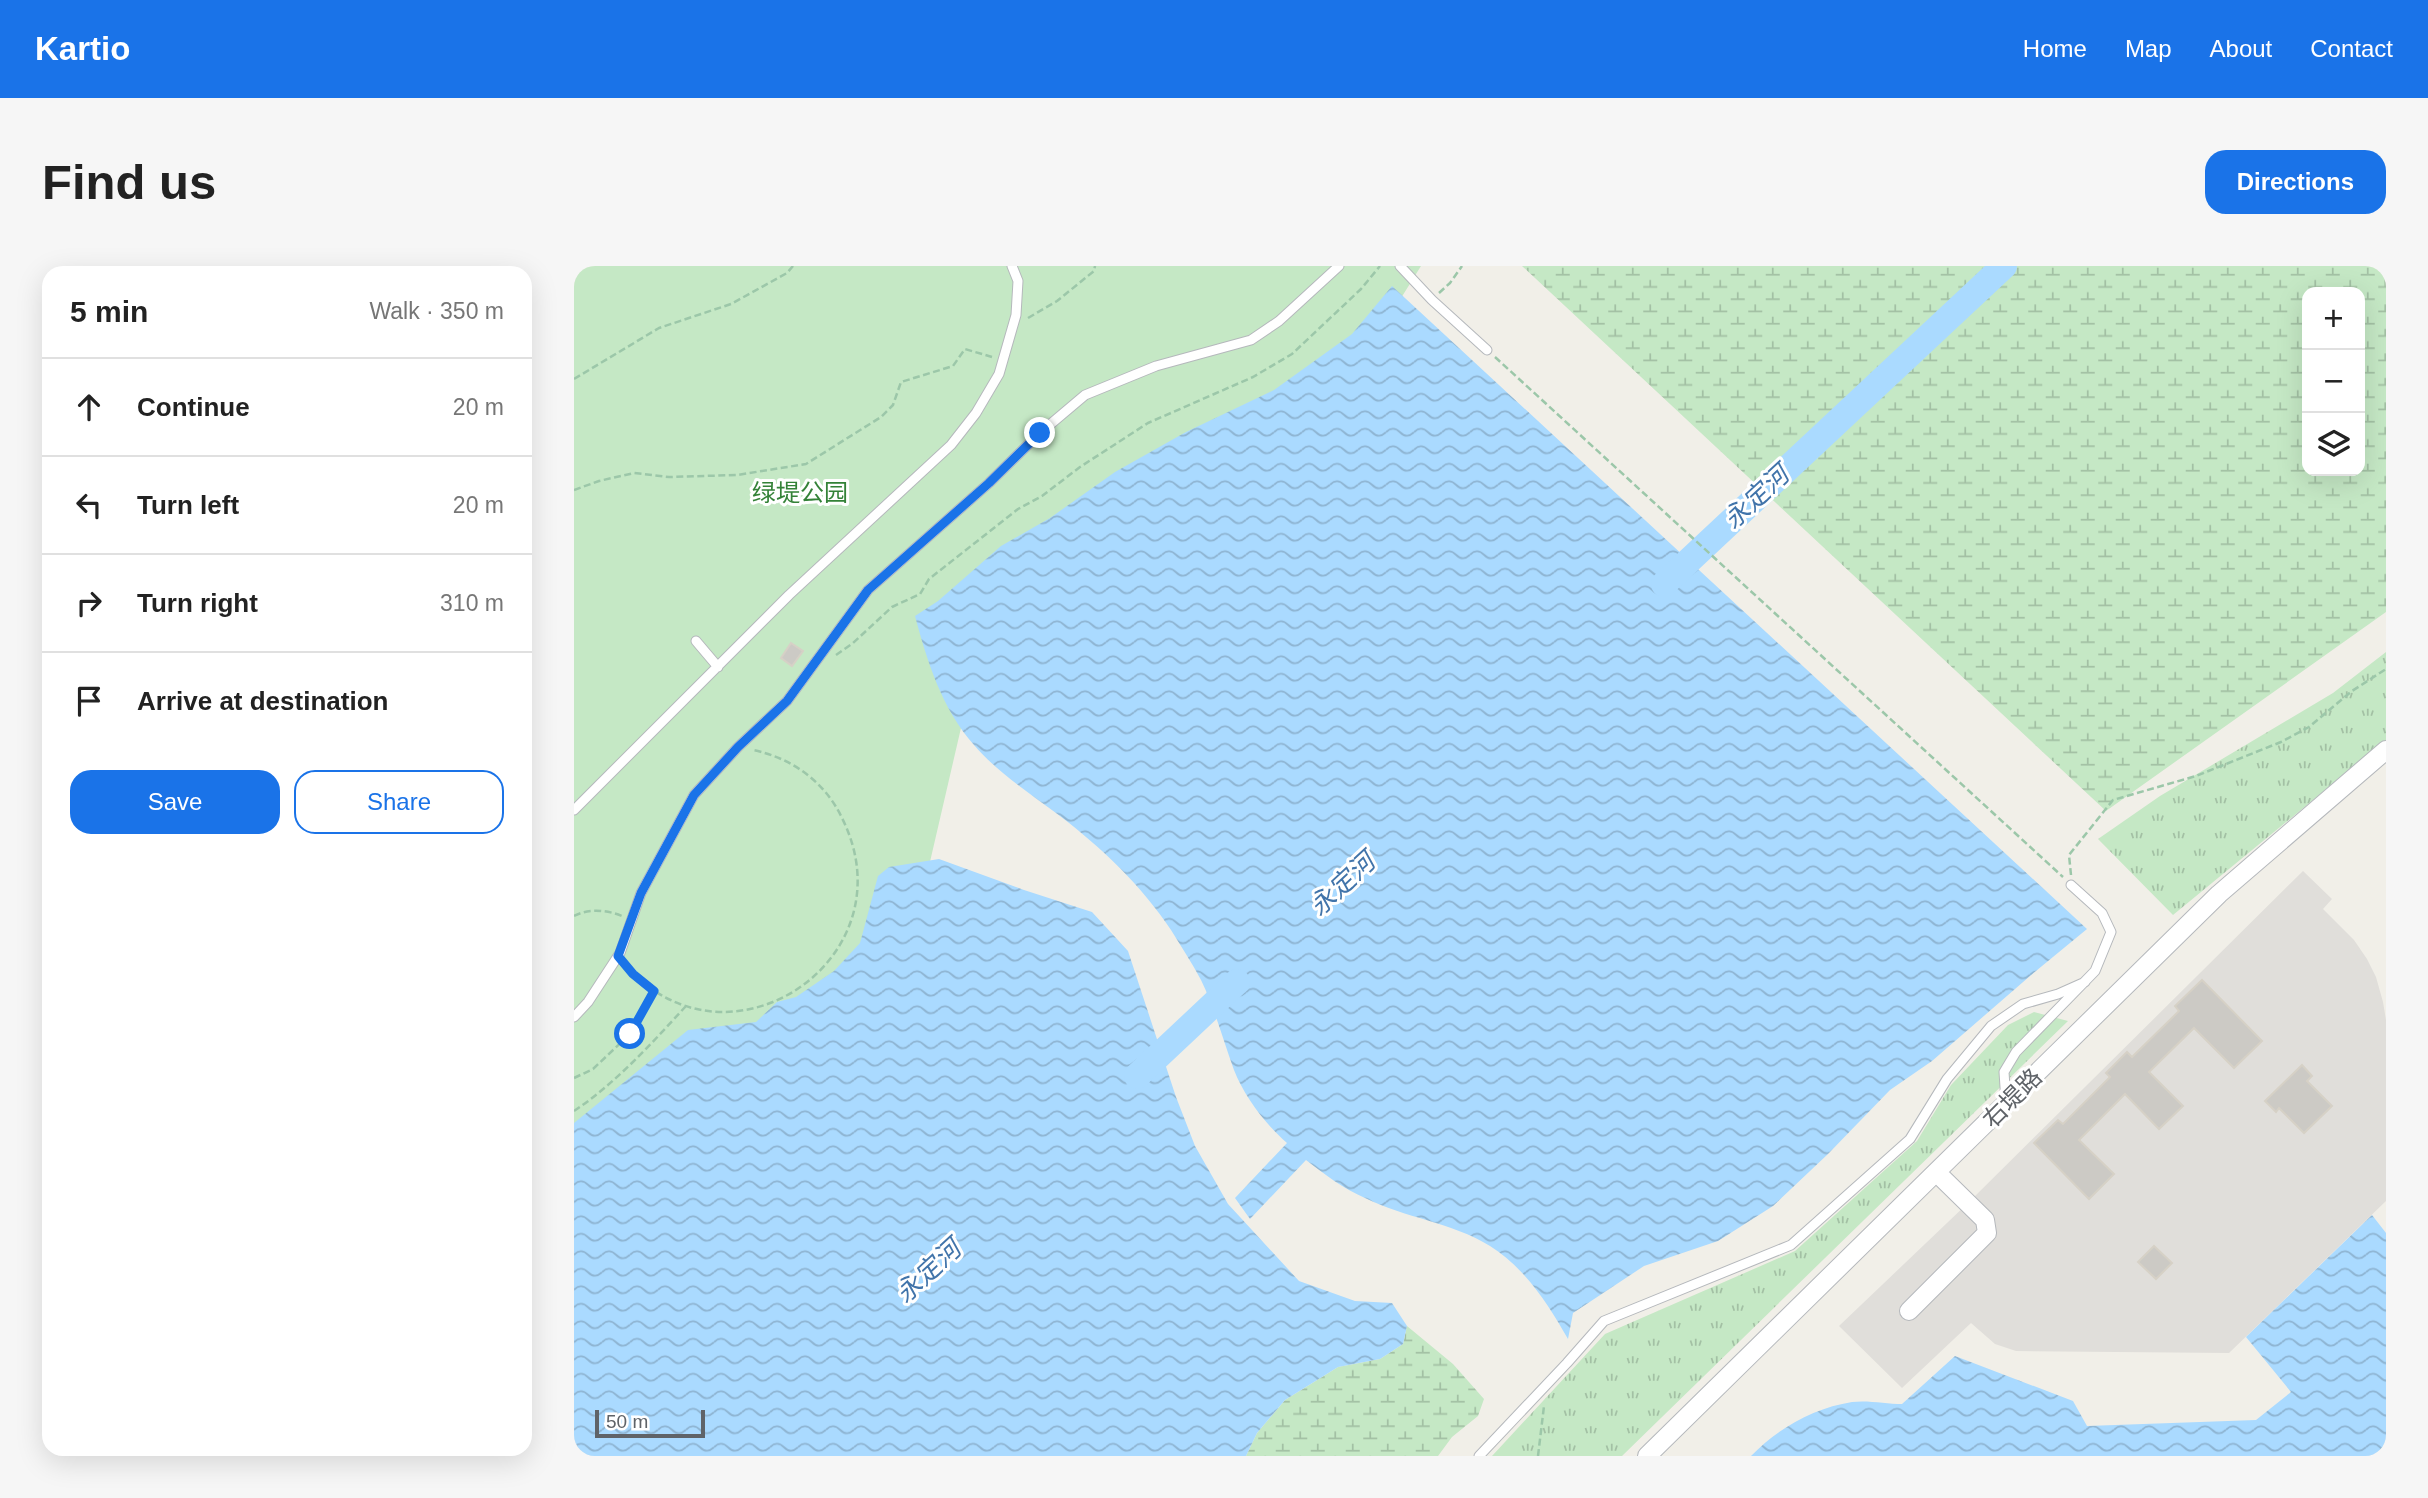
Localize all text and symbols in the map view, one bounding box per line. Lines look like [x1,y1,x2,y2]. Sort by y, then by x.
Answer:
text: Kartio [35,30,130,67]
text: Home [2023,35,2087,62]
text: Map [2125,35,2172,62]
text: About [2210,35,2272,62]
text: Contact [2310,35,2393,62]
button: Directions [2205,150,2386,214]
text: Find us [42,155,216,209]
map controls [2302,287,2365,476]
button: + [2302,287,2365,350]
text: 5 min [70,295,148,328]
text: Walk · 350 m [369,298,504,324]
button: − [2302,350,2365,413]
icon: ahead [70,388,108,426]
text: Continue [137,392,250,422]
text: 20 m [453,394,504,420]
button: layers [2302,413,2365,476]
route end [1024,417,1055,448]
water label: 永定河 [1717,456,1798,535]
park label: 绿堤公园 [752,479,848,506]
icon: left [70,486,108,524]
text: Turn left [137,490,239,520]
text: 20 m [453,492,504,518]
icon: right [70,584,108,622]
text: Turn right [137,588,258,618]
text: 310 m [440,590,504,616]
icon: arrive [70,682,108,720]
text: Arrive at destination [137,686,388,716]
button: Save [70,770,280,834]
button: Share [294,770,504,834]
water label: 永定河 [1303,843,1384,922]
route start [614,1018,645,1049]
street label: 右堤路 [1977,1063,2047,1133]
water label: 永定河 [889,1230,970,1309]
scale bar [595,1407,705,1439]
text: 50 m [606,1411,648,1432]

